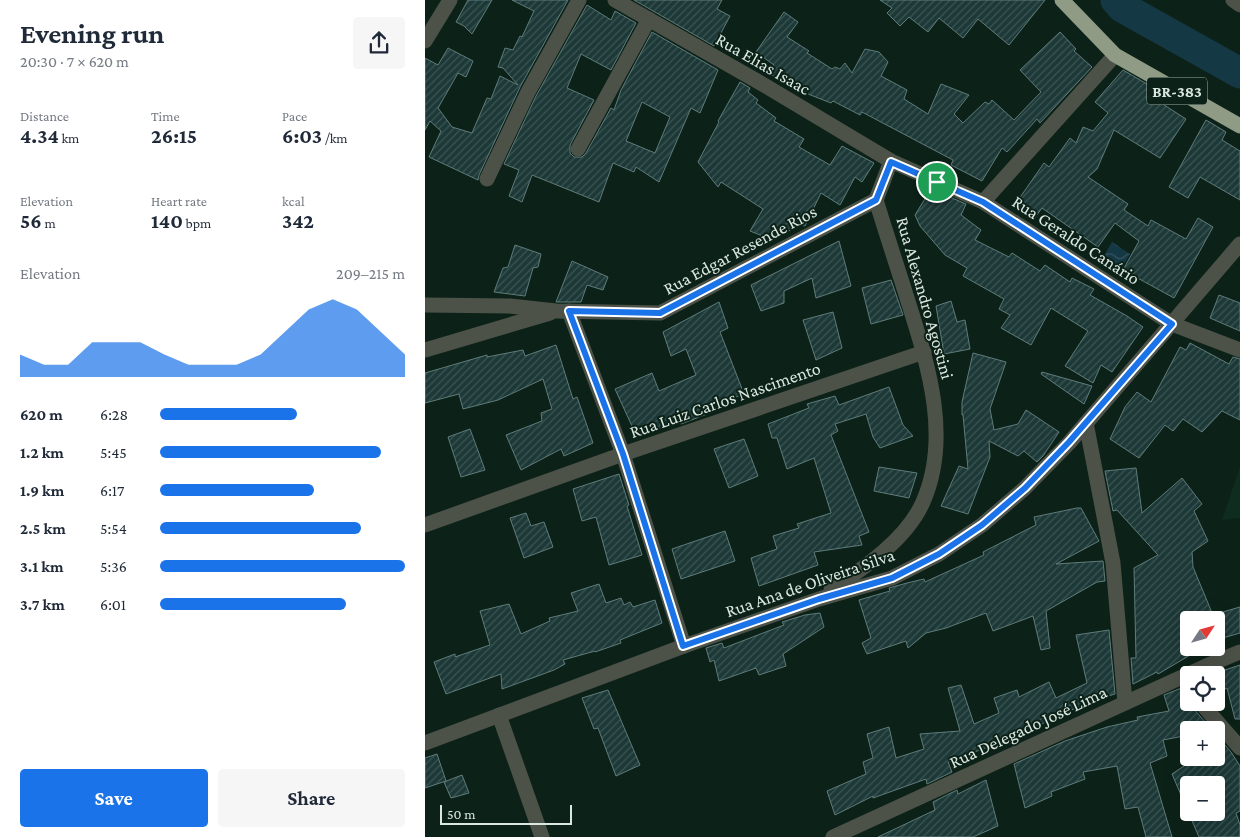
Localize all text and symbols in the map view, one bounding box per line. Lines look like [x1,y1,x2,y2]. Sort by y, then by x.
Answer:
button: share [353,17,405,69]
text: Evening run [20,18,164,49]
street label: Rua Elias Isaac [712,29,814,99]
text: 20:30 · 7 × 620 m [20,53,129,70]
road number: BR-383 [1147,78,1207,104]
text: Distance [20,108,69,124]
text: Time [151,108,180,124]
text: Pace [282,108,307,124]
text: 4.34 [20,124,59,148]
text: 26:15 [151,124,197,148]
text: 6:03 [282,124,322,148]
text: km [59,130,79,146]
text: /km [322,130,348,146]
pin [916,161,958,203]
icon: arrive [923,168,951,196]
street label: Rua Geraldo Canário [1008,191,1144,289]
text: Elevation [20,193,73,209]
text: Heart rate [151,193,207,209]
text: kcal [282,193,305,209]
street label: Rua Edgar Resende Rios [660,201,820,299]
text: 56 [20,209,42,233]
text: 140 [151,209,183,233]
text: 342 [282,209,314,233]
text: m [42,215,56,231]
text: bpm [183,215,211,231]
street label: Rua Alexandro Agostini [892,215,958,382]
text: Elevation [20,265,81,282]
text: 209–215 m [336,265,405,282]
street label: Rua Luiz Carlos Nascimento [627,358,823,442]
text: 620 m [20,406,63,423]
text: 6:28 [100,406,128,423]
text: 1.2 km [20,444,64,461]
text: 5:45 [100,444,127,461]
text: 1.9 km [20,482,64,499]
text: 6:17 [100,482,124,499]
text: 2.5 km [20,520,66,537]
text: 5:54 [100,520,127,537]
street label: Rua Ana de Oliveira Silva [723,545,897,621]
text: 3.1 km [20,558,63,575]
text: 5:36 [100,558,127,575]
text: 3.7 km [20,596,65,613]
text: 6:01 [100,596,126,613]
north arrow [1180,611,1225,656]
map controls [1180,611,1225,821]
button: locate [1180,666,1225,711]
street label: Rua Delegado José Lima [946,682,1110,772]
button: + [1180,721,1225,766]
button: Save [20,769,208,827]
button: Share [218,769,405,827]
button: − [1180,776,1225,821]
scale bar [440,802,573,825]
text: 50 m [447,806,475,822]

